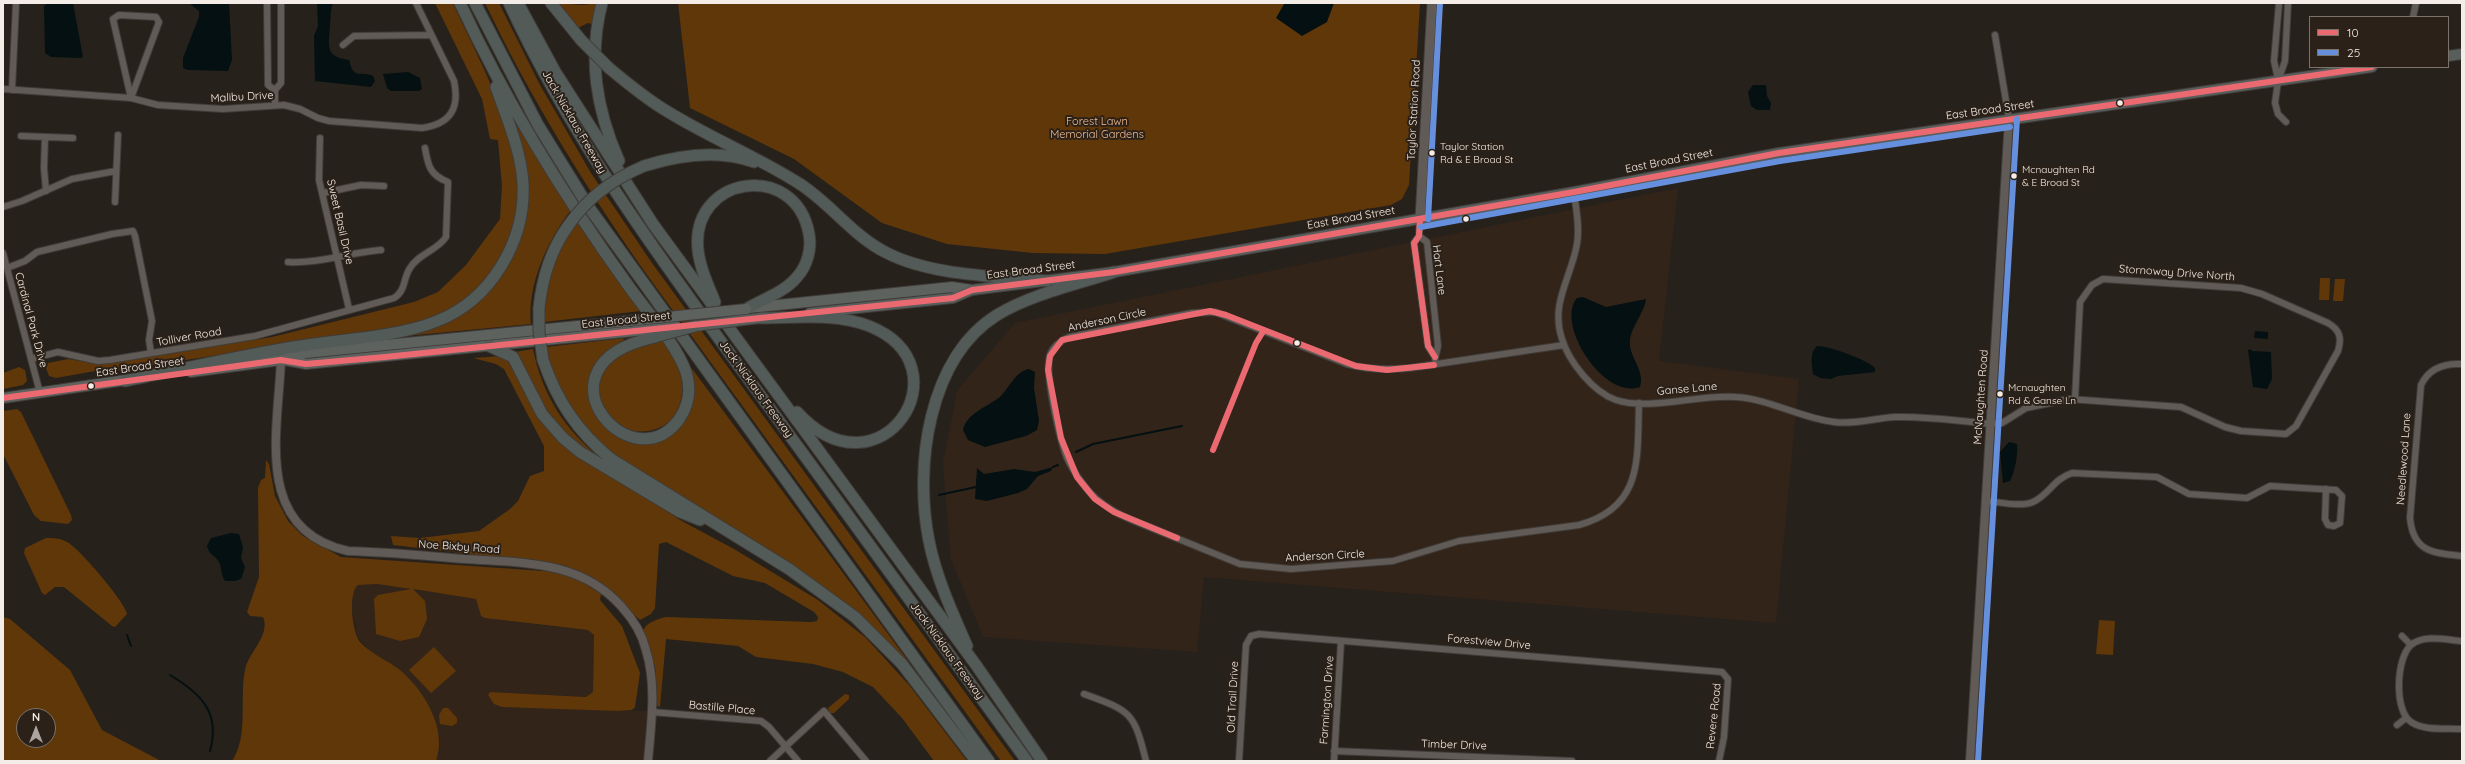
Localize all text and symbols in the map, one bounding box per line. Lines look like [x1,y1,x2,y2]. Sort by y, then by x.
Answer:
legend [2309,16,2449,68]
text: 10 [2347,25,2359,40]
text: 25 [2347,45,2360,60]
street label: Taylor Station Road [1405,59,1423,161]
street label: Jack Nicklaus Freeway [539,68,609,176]
street label: Malibu Drive [210,89,274,105]
street label: East Broad Street [1945,97,2035,123]
unlabelled marker [2115,98,2125,108]
park label: Forest Lawn Memorial Gardens [1050,115,1144,141]
place label: Taylor Station Rd & E Broad St [1440,141,1513,164]
street label: East Broad Street [1624,146,1714,176]
marker: Taylor Station Rd & E Broad St [1427,148,1437,158]
place label: Mcnaughten Rd & E Broad St [2022,164,2095,188]
marker: Mcnaughten Rd & E Broad St [2009,171,2019,181]
street label: Sweet Basil Drive [324,178,356,266]
street label: East Broad Street [1306,204,1396,232]
unlabelled marker [1461,214,1471,224]
street label: Hart Lane [1429,244,1449,296]
street label: East Broad Street [986,258,1076,282]
street label: Stornoway Drive North [2119,262,2235,284]
street label: Cardinal Park Drive [12,271,50,369]
street label: Anderson Circle [1067,305,1147,335]
street label: East Broad Street [581,309,671,331]
street label: Tolliver Road [155,325,223,349]
street label: Jack Nicklaus Freeway [716,338,796,440]
unlabelled marker [1292,338,1302,348]
street label: McNaughten Road [1971,349,1991,445]
street label: East Broad Street [95,354,185,380]
street label: Ganse Lane [1656,380,1718,398]
unlabelled marker [86,381,96,391]
place label: Mcnaughten Rd & Ganse Ln [2008,382,2076,406]
marker: Mcnaughten Rd & Ganse Ln [1995,389,2005,399]
street label: Needlewood Lane [2394,413,2414,505]
street label: Noe Bixby Road [418,538,500,556]
street label: Anderson Circle [1285,547,1365,565]
street label: Jack Nicklaus Freeway [907,600,987,702]
street label: Forestview Drive [1447,632,1531,652]
street label: Farmington Drive [1317,655,1337,745]
street label: Old Trail Drive [1225,661,1241,733]
street label: Revere Road [1704,683,1724,749]
street label: Bastille Place [688,699,756,717]
north arrow [16,708,56,748]
text: N [32,710,40,724]
street label: Timber Drive [1421,737,1487,753]

